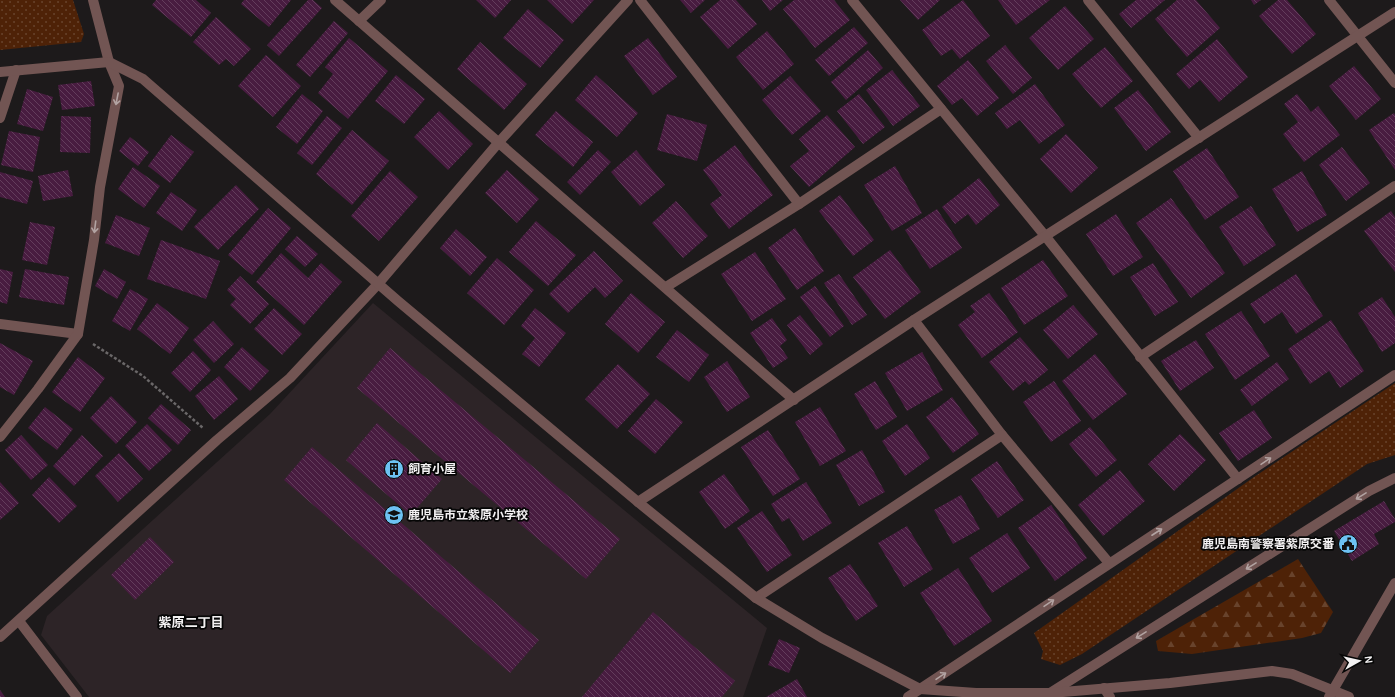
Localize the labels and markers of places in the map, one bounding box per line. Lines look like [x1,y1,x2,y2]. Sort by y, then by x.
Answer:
building icon: 飼育小屋 [383,458,405,480]
place label: 飼育小屋 [408,462,456,476]
school or university icon: 鹿児島市立紫原小学校 [383,504,405,526]
place label: 鹿児島市立紫原小学校 [408,508,528,522]
public building icon: 鹿児島南警察署紫原交番 [1337,533,1359,555]
place label: 鹿児島南警察署紫原交番 [1202,537,1335,551]

